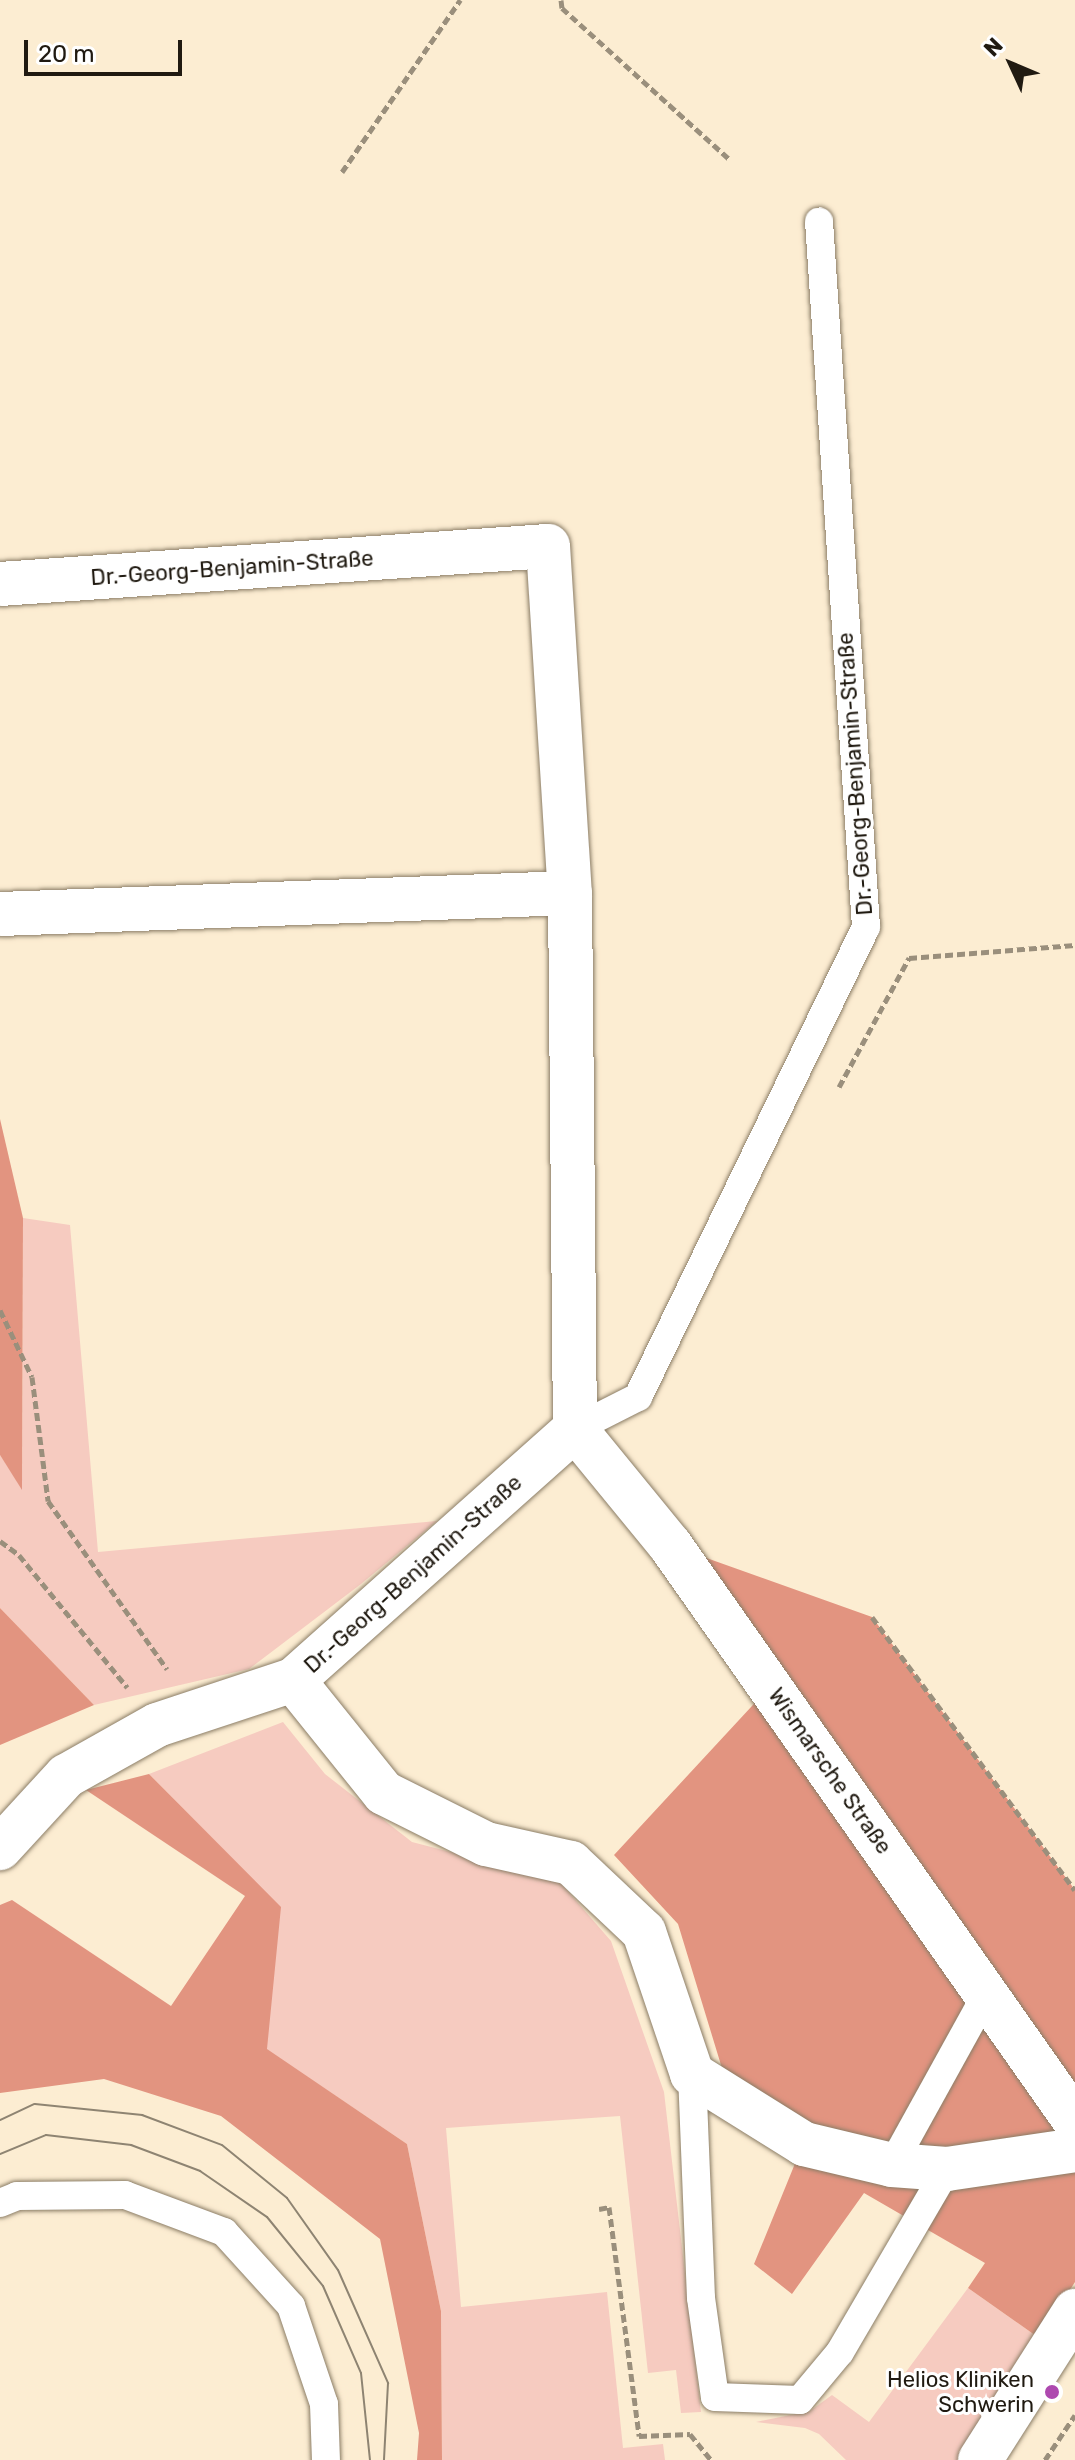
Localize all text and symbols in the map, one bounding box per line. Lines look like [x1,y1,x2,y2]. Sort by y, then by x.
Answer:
scale bar [28,24,186,74]
north arrow [971,24,1051,104]
text: N [978,32,1009,62]
text: 20 m [38,40,95,68]
street label: Dr.-Georg-Benjamin-Straße [90,545,374,591]
street label: Dr.-Georg-Benjamin-Straße [832,632,878,916]
street label: Dr.-Georg-Benjamin-Straße [299,1469,527,1679]
street label: Wismarsche Straße [763,1683,897,1859]
place label: Helios Kliniken Schwerin [887,2366,1034,2418]
marker: Helios Kliniken Schwerin [1041,2381,1063,2403]

